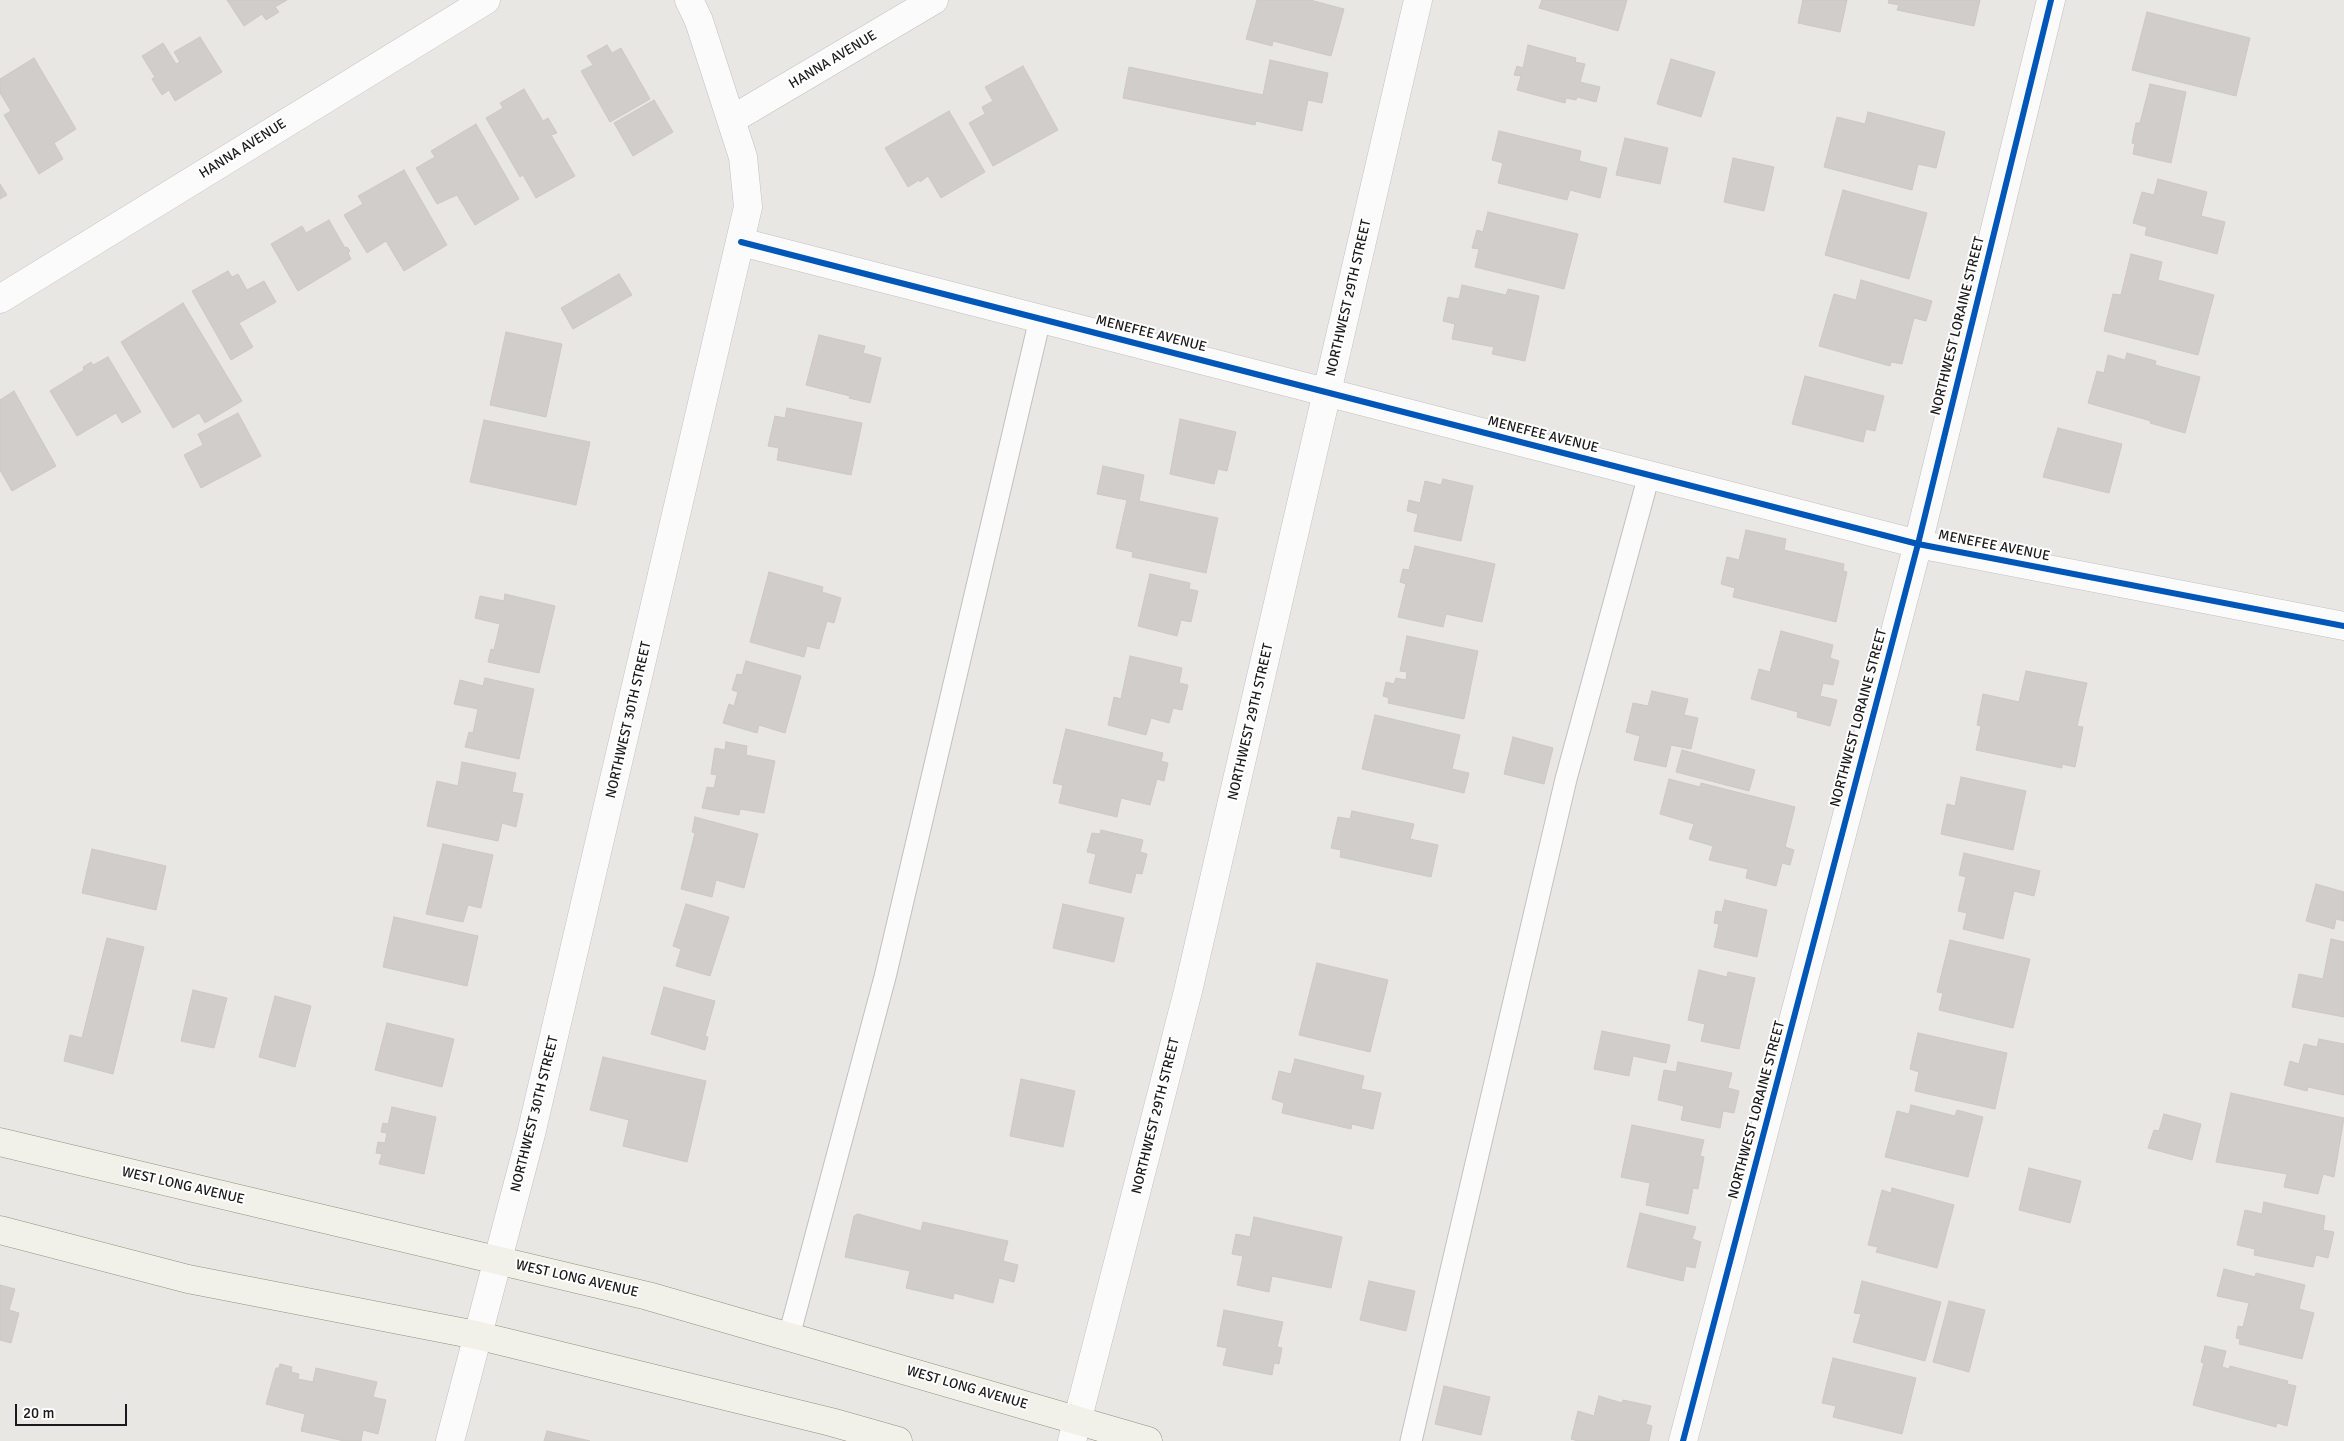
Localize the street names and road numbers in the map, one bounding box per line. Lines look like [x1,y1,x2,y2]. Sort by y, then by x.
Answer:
street label: HANNA AVENUE [786,27,880,93]
street label: HANNA AVENUE [196,116,290,182]
street label: NORTHWEST 29TH STREET [1323,218,1375,378]
street label: NORTHWEST LORAINE STREET [1928,235,1988,417]
street label: MENEFEE AVENUE [1094,312,1208,356]
street label: MENEFEE AVENUE [1486,413,1600,457]
street label: MENEFEE AVENUE [1937,527,2051,565]
street label: NORTHWEST LORAINE STREET [1827,627,1891,809]
street label: NORTHWEST 30TH STREET [603,640,655,800]
street label: NORTHWEST 29TH STREET [1225,642,1277,802]
street label: NORTHWEST LORAINE STREET [1725,1019,1789,1201]
street label: NORTHWEST 30TH STREET [507,1034,563,1194]
street label: NORTHWEST 29TH STREET [1128,1036,1184,1196]
street label: WEST LONG AVENUE [120,1164,246,1208]
street label: WEST LONG AVENUE [514,1257,640,1301]
street label: WEST LONG AVENUE [904,1363,1030,1413]

